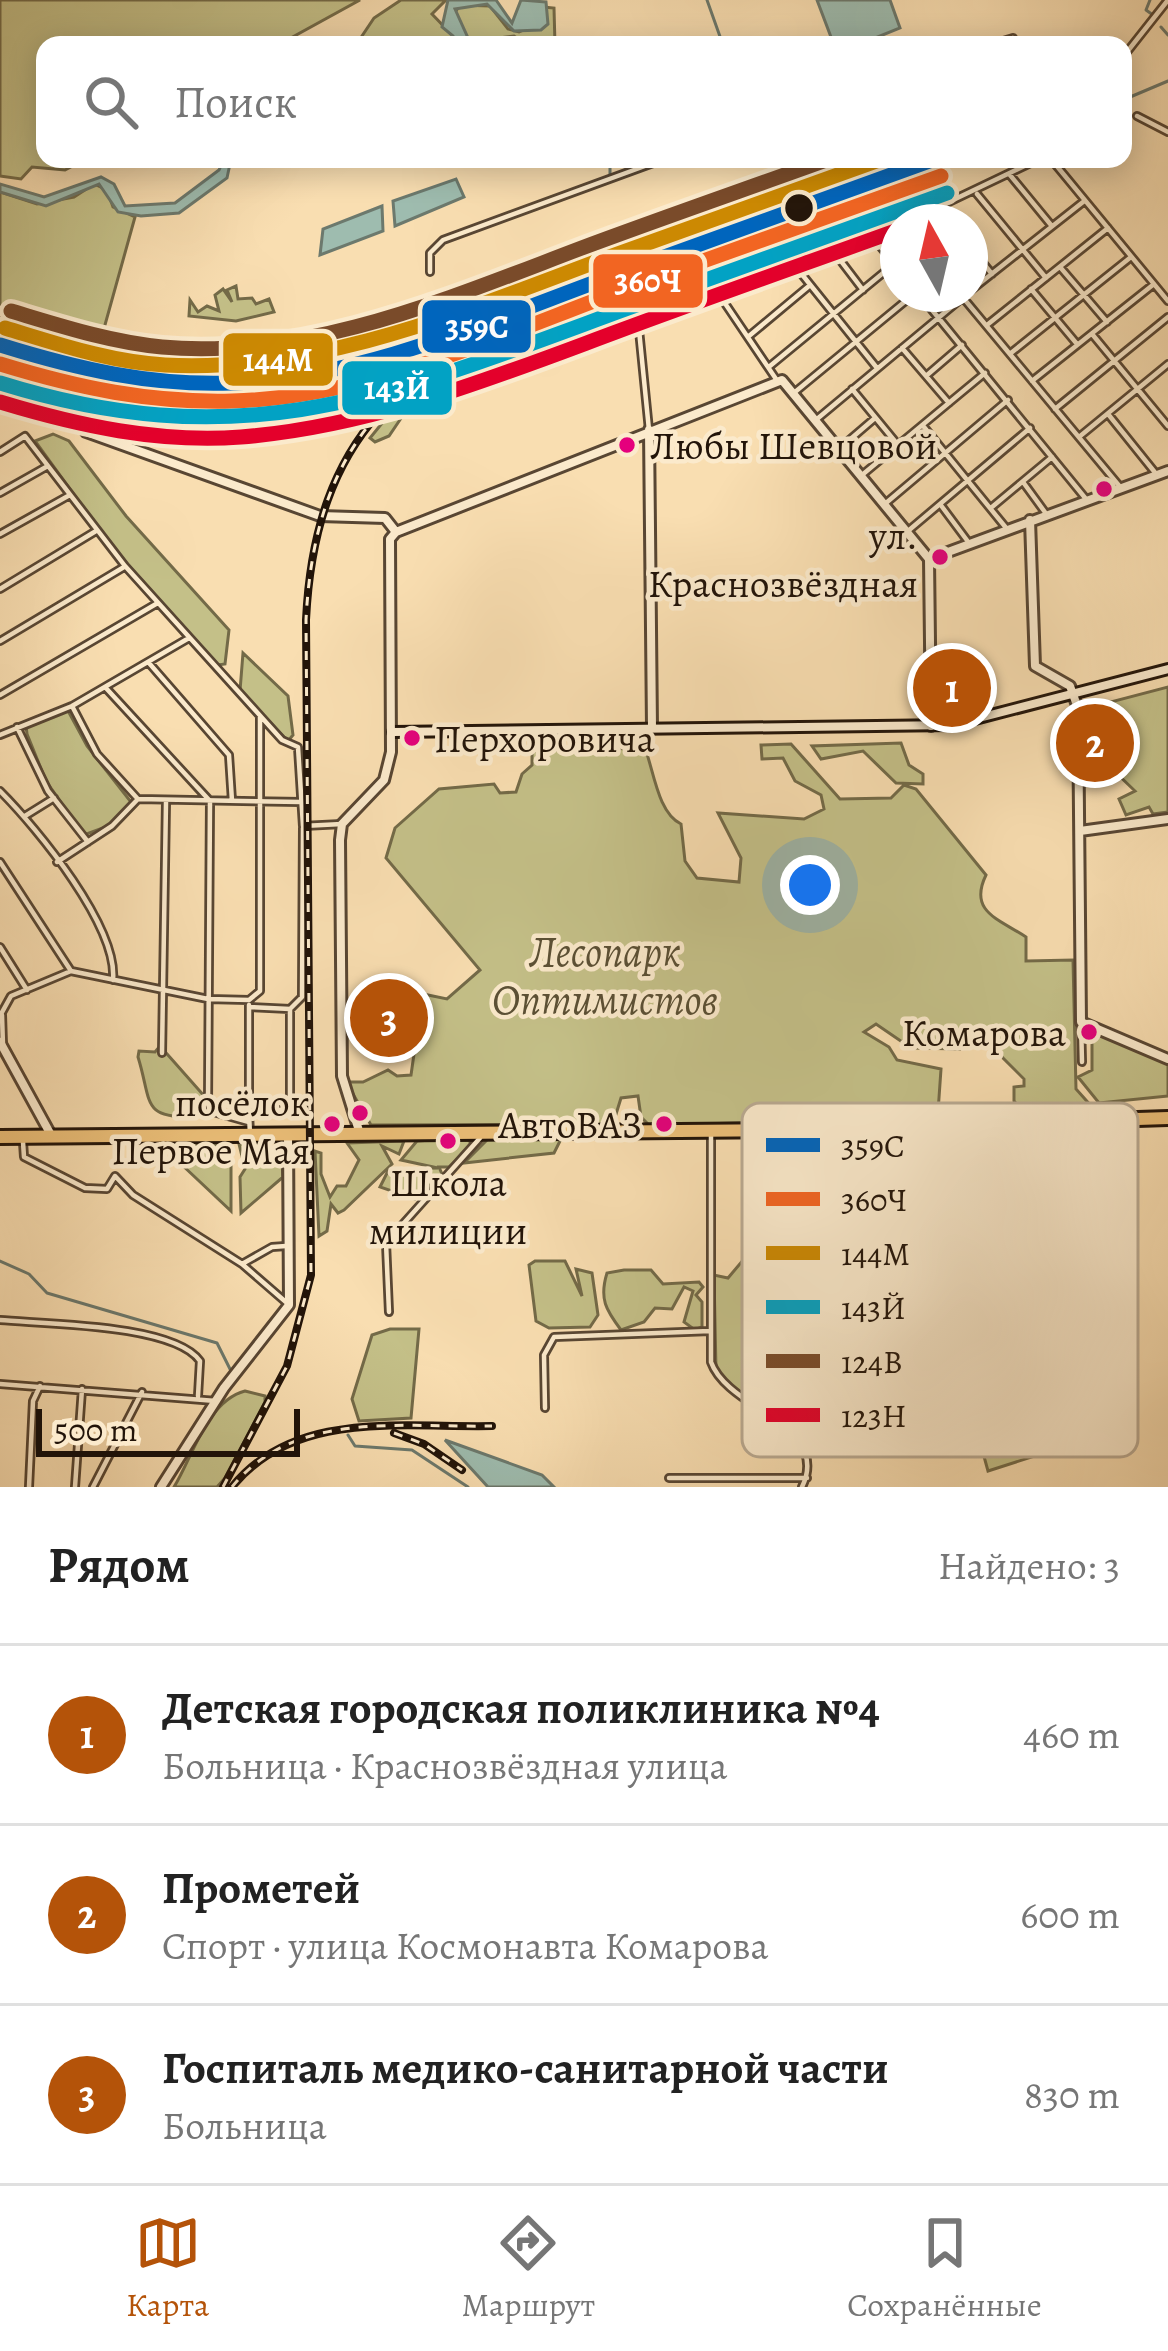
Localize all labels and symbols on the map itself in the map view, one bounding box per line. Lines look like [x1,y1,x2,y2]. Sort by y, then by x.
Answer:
unlabelled marker [782,191,816,225]
north arrow [880,204,988,312]
line badge: 360Ч [591,252,705,310]
text: 360Ч [614,258,682,303]
line badge: 359С [420,298,533,355]
text: 359С [445,304,509,349]
line badge: 144М [221,331,335,388]
text: 144М [243,337,313,382]
line badge: 143Й [340,359,454,417]
text: 143Й [364,365,430,410]
place label: Любы Шевцовой [650,419,937,472]
marker: Любы Шевцовой [616,434,638,456]
unlabelled marker [1093,478,1115,500]
place label: ул. Краснозвёздная [648,509,918,610]
marker: ул. Краснозвёздная [929,546,951,568]
pin: 1 [913,643,991,733]
pin: 2 [1056,698,1134,788]
place label: Перхоровича [434,712,655,765]
marker: Перхоровича [401,727,423,749]
your location [780,855,840,915]
park label: Лесопарк Оптимистов [492,923,718,1028]
pin: 3 [350,973,428,1063]
place label: Комарова [902,1006,1066,1059]
marker: Комарова [1078,1021,1100,1043]
place label: посёлок Первое Мая [112,1076,310,1177]
place label: АвтоВАЗ [498,1098,642,1151]
unlabelled marker [349,1102,371,1124]
legend [742,1103,1138,1457]
marker: посёлок Первое Мая [321,1113,343,1135]
marker: АвтоВАЗ [653,1113,675,1135]
text: 359С [841,1123,905,1168]
marker: Школа милиции [437,1130,459,1152]
place label: Школа милиции [369,1156,527,1257]
text: 360Ч [841,1177,907,1222]
text: 144М [841,1231,910,1276]
text: 143Й [841,1285,906,1330]
text: 124В [841,1339,903,1384]
text: 123Н [841,1393,907,1438]
scale bar [36,1403,300,1456]

